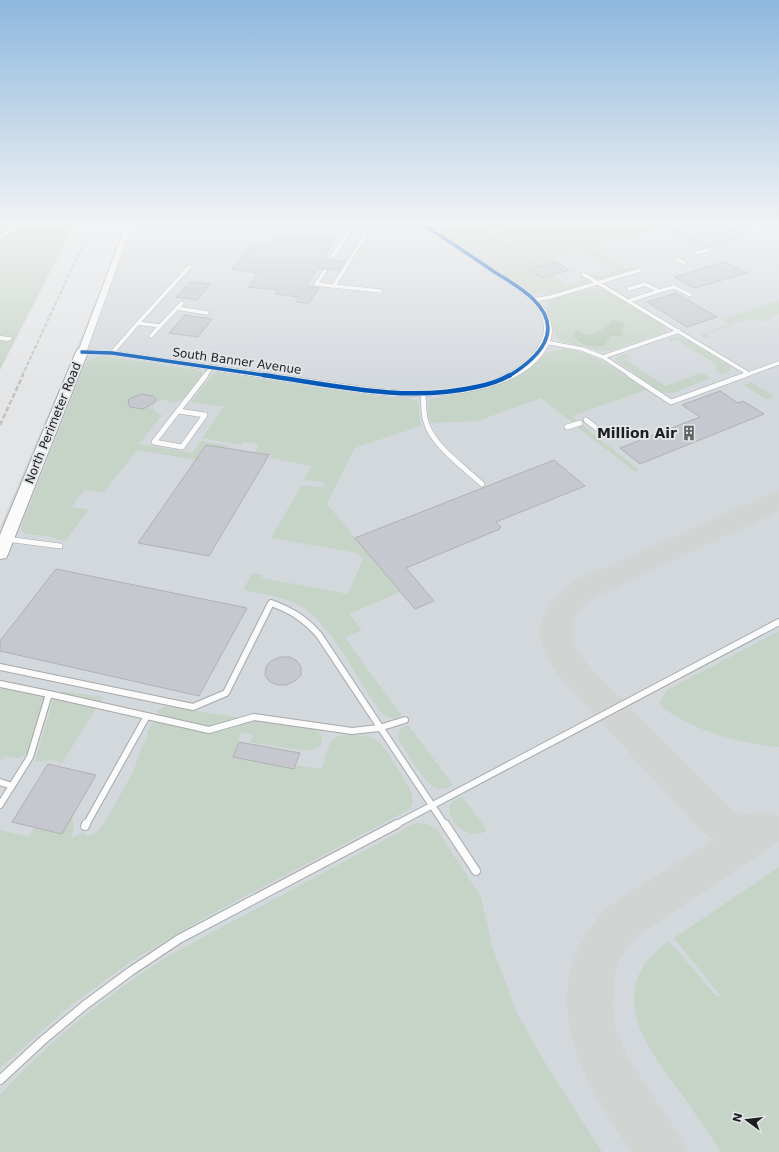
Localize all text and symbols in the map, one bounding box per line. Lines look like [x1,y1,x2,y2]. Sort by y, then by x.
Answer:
street label: South Banner Avenue [172,345,302,377]
street label: North Perimeter Road [22,360,84,486]
building icon: Million Air [680,424,698,442]
place label: Million Air [597,425,677,441]
north arrow [727,1100,767,1140]
text: N [730,1111,745,1124]

